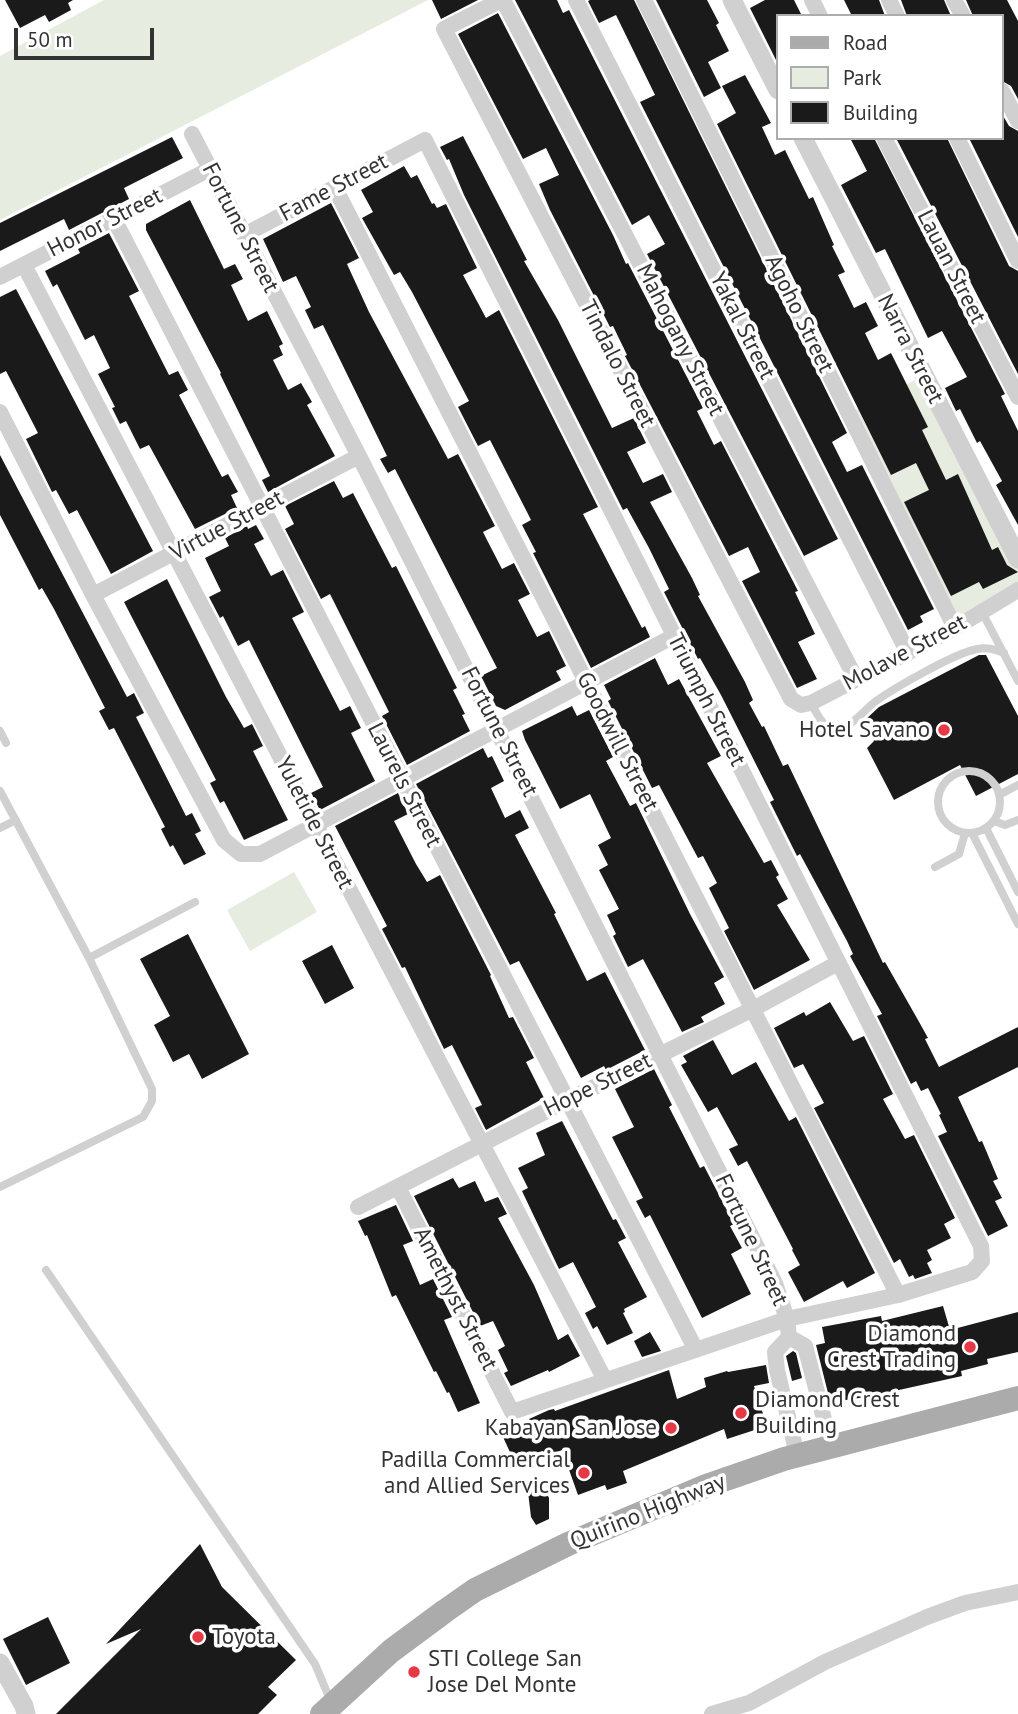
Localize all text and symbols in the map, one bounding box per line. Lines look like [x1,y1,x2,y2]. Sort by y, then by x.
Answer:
scale bar [18,14,158,58]
legend [776,14,1004,140]
text: 50 m [27,26,73,53]
text: Road [843,29,887,56]
text: Park [843,64,882,91]
text: Building [843,99,918,126]
street label: Fame Street [275,148,393,228]
street label: Fortune Street [195,158,285,298]
street label: Honor Street [43,182,167,264]
street label: Lauan Street [911,205,991,329]
street label: Agoho Street [759,251,839,377]
street label: Mahogany Street [630,260,730,420]
street label: Yakal Street [703,268,781,384]
street label: Narra Street [871,290,949,408]
street label: Tindalo Street [573,296,661,432]
street label: Virtue Street [166,485,288,567]
street label: Molave Street [838,609,972,697]
street label: Triumph Street [661,629,751,771]
street label: Fortune Street [454,662,544,802]
street label: Goodwill Street [570,668,664,816]
place label: Hotel Savano [799,716,930,744]
street label: Laurels Street [361,718,447,852]
marker: Hotel Savano [936,722,952,738]
street label: Yuletide Street [269,752,359,894]
street label: Hope Street [539,1047,657,1123]
street label: Fortune Street [708,1170,794,1310]
street label: Amethyst Street [407,1223,503,1375]
place label: Diamond Crest Trading [827,1320,956,1374]
marker: Diamond Crest Trading [962,1339,978,1355]
place label: Diamond Crest Building [755,1386,899,1440]
marker: Diamond Crest Building [733,1405,749,1421]
place label: Kabayan San Jose [485,1414,657,1442]
marker: Kabayan San Jose [663,1420,679,1436]
place label: Padilla Commercial and Allied Services [381,1446,570,1500]
marker: Padilla Commercial and Allied Services [576,1465,592,1481]
street label: Quirino Highway [566,1468,730,1556]
place label: Toyota [212,1623,276,1651]
marker: Toyota [190,1629,206,1645]
place label: STI College San Jose Del Monte [428,1645,582,1699]
marker: STI College San Jose Del Monte [406,1664,422,1680]

